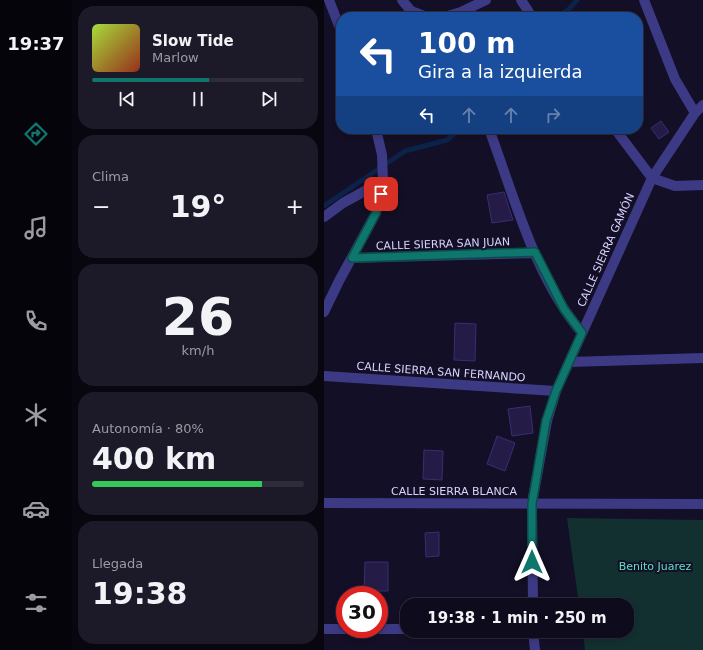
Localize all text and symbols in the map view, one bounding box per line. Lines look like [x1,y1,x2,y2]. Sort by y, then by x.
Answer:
text: 100 m [418,27,515,60]
icon: left [352,28,404,80]
text: Slow Tide [152,32,234,50]
text: 19:37 [7,33,65,54]
text: Marlow [152,50,199,65]
text: Gira a la izquierda [418,61,583,82]
icon: previous [116,88,138,110]
icon: pause [187,88,209,110]
icon: next [258,88,280,110]
icon: left [416,104,438,126]
icon: ahead [458,104,480,126]
icon: ahead [500,104,522,126]
icon: right [542,104,564,126]
icon: directions [22,120,50,148]
text: Clima [92,169,129,184]
pin [364,177,398,211]
icon: arrive [370,183,392,205]
text: 19° [170,189,226,224]
street label: CALLE SIERRA GAMÓN [575,191,637,309]
text: − [92,194,110,219]
text: + [286,194,304,219]
icon: music [22,214,50,242]
street label: CALLE SIERRA SAN JUAN [376,235,510,253]
text: 26 [162,287,234,347]
icon: phone [22,307,50,335]
text: km/h [182,343,214,358]
street label: CALLE SIERRA SAN FERNANDO [356,360,526,384]
icon: climate [22,401,50,429]
text: Autonomía · 80% [92,421,204,436]
text: 400 km [92,441,216,476]
street label: CALLE SIERRA BLANCA [391,485,517,498]
icon: car [22,495,50,523]
position arrow [511,541,553,583]
text: Llegada [92,556,143,571]
park label: Benito Juarez [619,560,692,573]
text: 19:38 [92,576,188,611]
speed limit sign: 30 [336,586,388,638]
icon: filters [22,589,50,617]
text: 19:38 · 1 min · 250 m [427,609,607,627]

